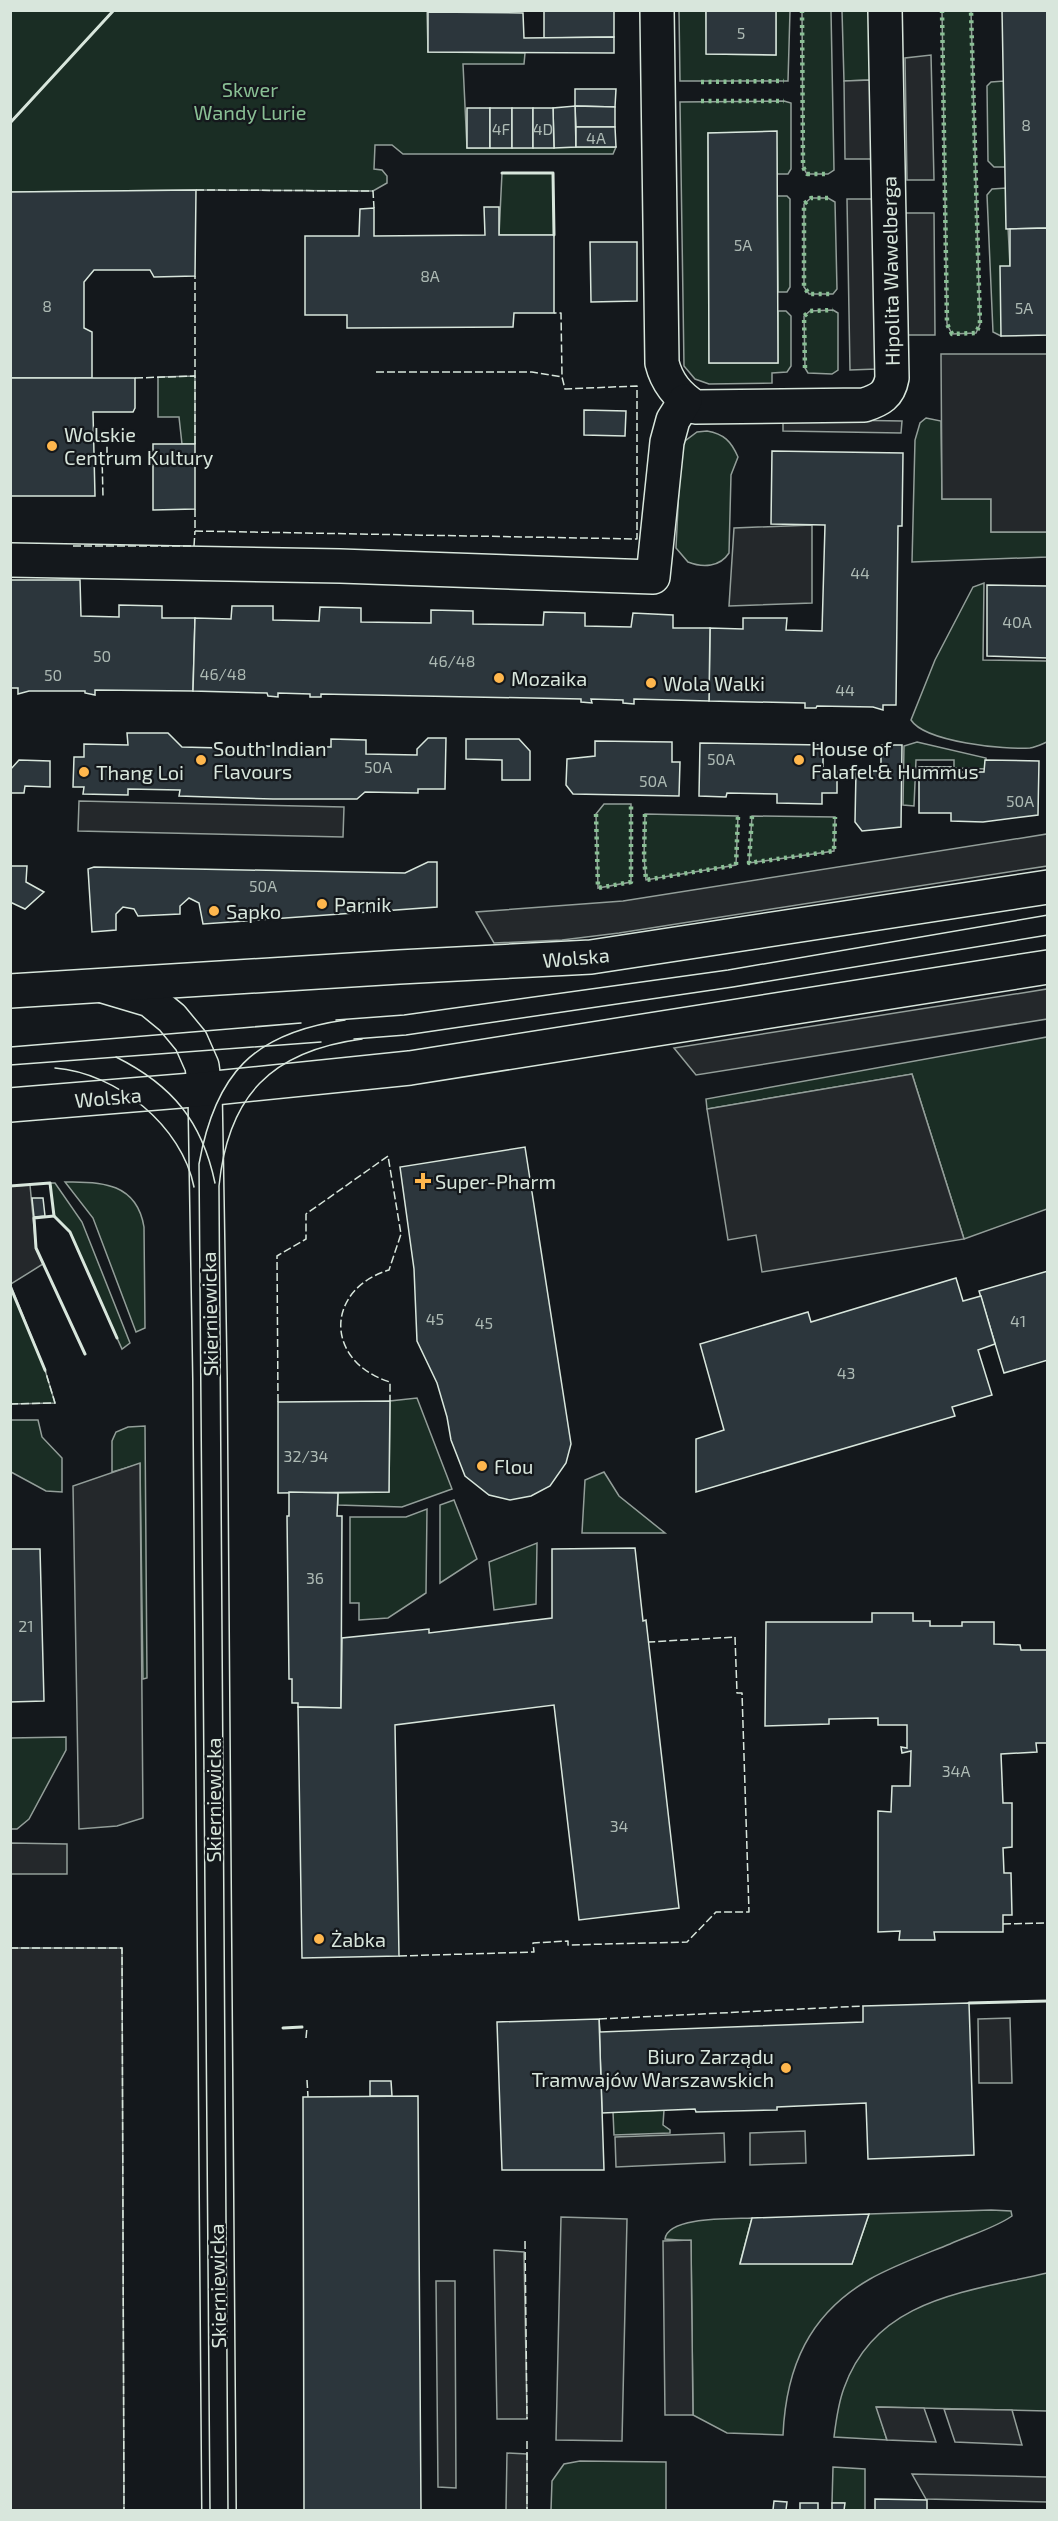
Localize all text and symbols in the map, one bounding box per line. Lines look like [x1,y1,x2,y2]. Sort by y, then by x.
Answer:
house number: 5 [737,23,745,42]
park label: Skwer Wandy Lurie [194,77,306,124]
house number: 8 [1021,115,1031,134]
house number: 4F [492,119,511,138]
house number: 4D [533,119,553,138]
house number: 4A [586,128,606,147]
street label: Hipolita Wawelberga [876,176,904,366]
house number: 5A [734,235,752,254]
house number: 8A [420,266,440,285]
house number: 8 [42,296,52,315]
house number: 5A [1015,298,1033,317]
place label: Wolskie Centrum Kultury [64,422,214,469]
marker: Wolskie Centrum Kultury [45,439,59,453]
house number: 44 [850,563,870,582]
house number: 40A [1002,612,1032,631]
house number: 50 [93,646,111,665]
house number: 46/48 [429,651,475,670]
house number: 46/48 [200,664,246,683]
house number: 50 [44,665,62,684]
place label: Mozaika [511,666,587,690]
marker: Mozaika [492,671,506,685]
place label: Wola Walki [663,671,765,695]
marker: Wola Walki [644,676,658,690]
house number: 44 [835,680,855,699]
place label: South Indian Flavours [213,736,327,783]
place label: House of Falafel & Hummus [811,736,979,783]
house number: 50A [707,749,735,768]
marker: South Indian Flavours [194,753,208,767]
marker: House of Falafel & Hummus [792,753,806,767]
house number: 50A [364,757,392,776]
place label: Thang Loi [96,760,184,784]
marker: Thang Loi [77,765,91,779]
house number: 50A [639,771,667,790]
house number: 50A [1006,791,1034,810]
house number: 50A [249,876,277,895]
place label: Parnik [334,892,391,916]
marker: Parnik [315,897,329,911]
place label: Sapko [226,899,281,923]
marker: Sapko [207,904,221,918]
street label: Wolska [541,942,611,972]
street label: Wolska [73,1082,143,1112]
place label: Super-Pharm [435,1169,556,1193]
marker: Super-Pharm [416,1174,430,1188]
street label: Skierniewicka [196,1251,222,1377]
house number: 45 [426,1309,444,1328]
house number: 41 [1010,1311,1026,1330]
house number: 45 [475,1313,493,1332]
house number: 43 [837,1363,855,1382]
house number: 32/34 [284,1446,329,1465]
place label: Flou [494,1454,533,1478]
marker: Flou [475,1459,489,1473]
house number: 36 [306,1568,324,1587]
house number: 21 [18,1616,34,1635]
street label: Skierniewicka [201,1738,225,1862]
house number: 34A [942,1761,970,1780]
house number: 34 [610,1816,629,1835]
place label: Żabka [331,1927,386,1951]
marker: Żabka [312,1932,326,1946]
place label: Biuro Zarządu Tramwajów Warszawskich [532,2044,774,2091]
marker: Biuro Zarządu Tramwajów Warszawskich [779,2061,793,2075]
street label: Skierniewicka [204,2223,230,2349]

